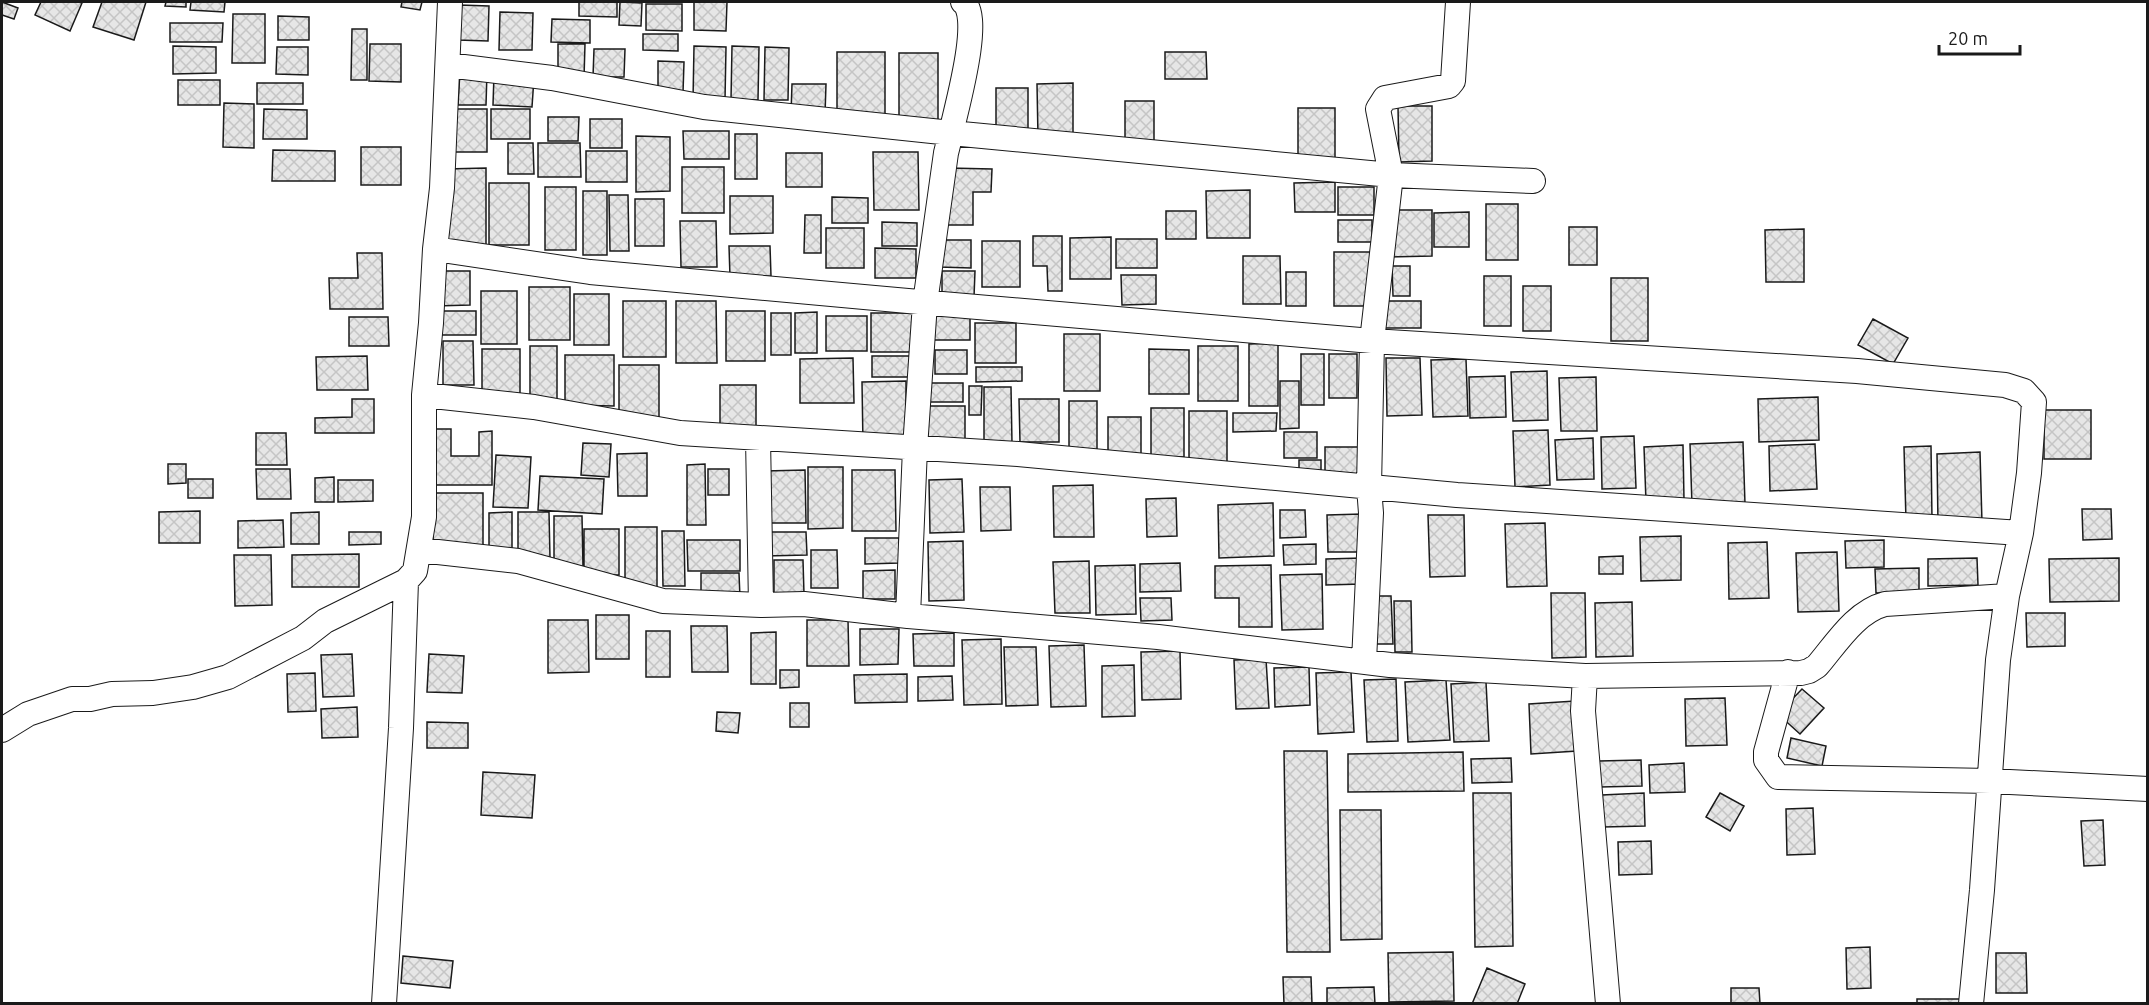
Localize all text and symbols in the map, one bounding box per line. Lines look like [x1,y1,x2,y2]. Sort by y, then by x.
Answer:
scale bar [1939,18,2020,56]
text: 20 m [1948,28,1988,48]

